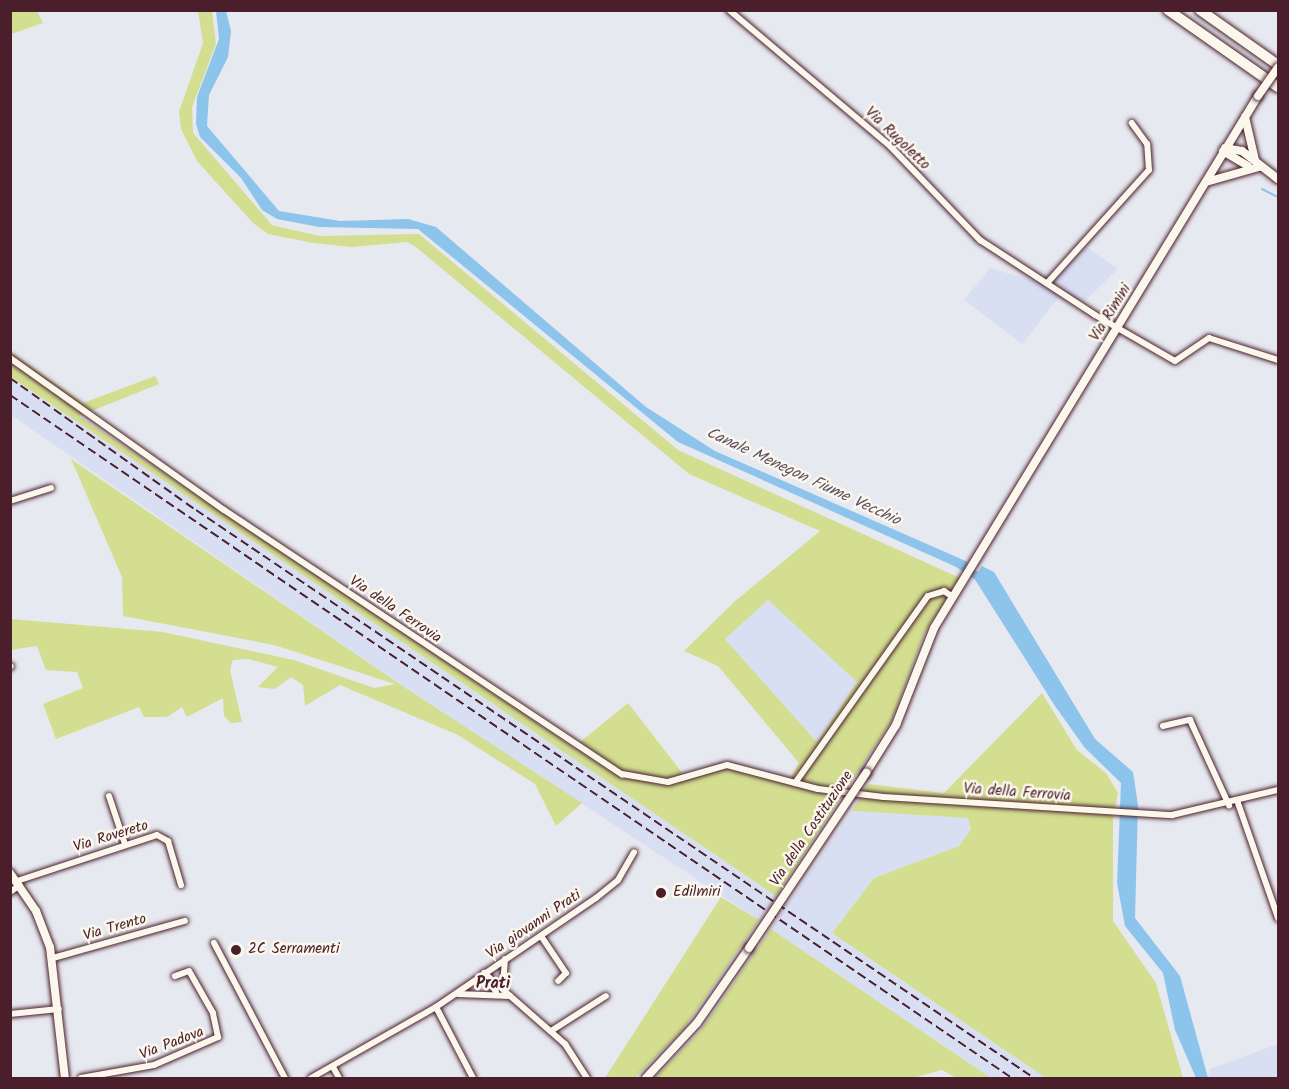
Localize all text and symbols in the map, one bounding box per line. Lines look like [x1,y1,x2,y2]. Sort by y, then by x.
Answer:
street label: Via Rugoletto [861,104,933,174]
street label: Via Rimini [1086,281,1136,345]
water label: Canale Menegon Fiume Vecchio [703,424,903,530]
street label: Via della Ferrovia [345,572,445,648]
street label: Via della Costituzione [767,768,857,890]
street label: Via della Ferrovia [963,780,1071,806]
street label: Via Rovereto [71,817,151,857]
place label: Edilmiri [673,884,721,902]
marker: Edilmiri [654,886,668,900]
street label: Via giovanni Prati [483,887,585,963]
street label: Via Trento [81,910,149,946]
place label: 2C Serramenti [248,941,339,959]
marker: 2C Serramenti [229,943,243,957]
district label: Prati [476,974,510,994]
street label: Via Padova [137,1024,207,1064]

